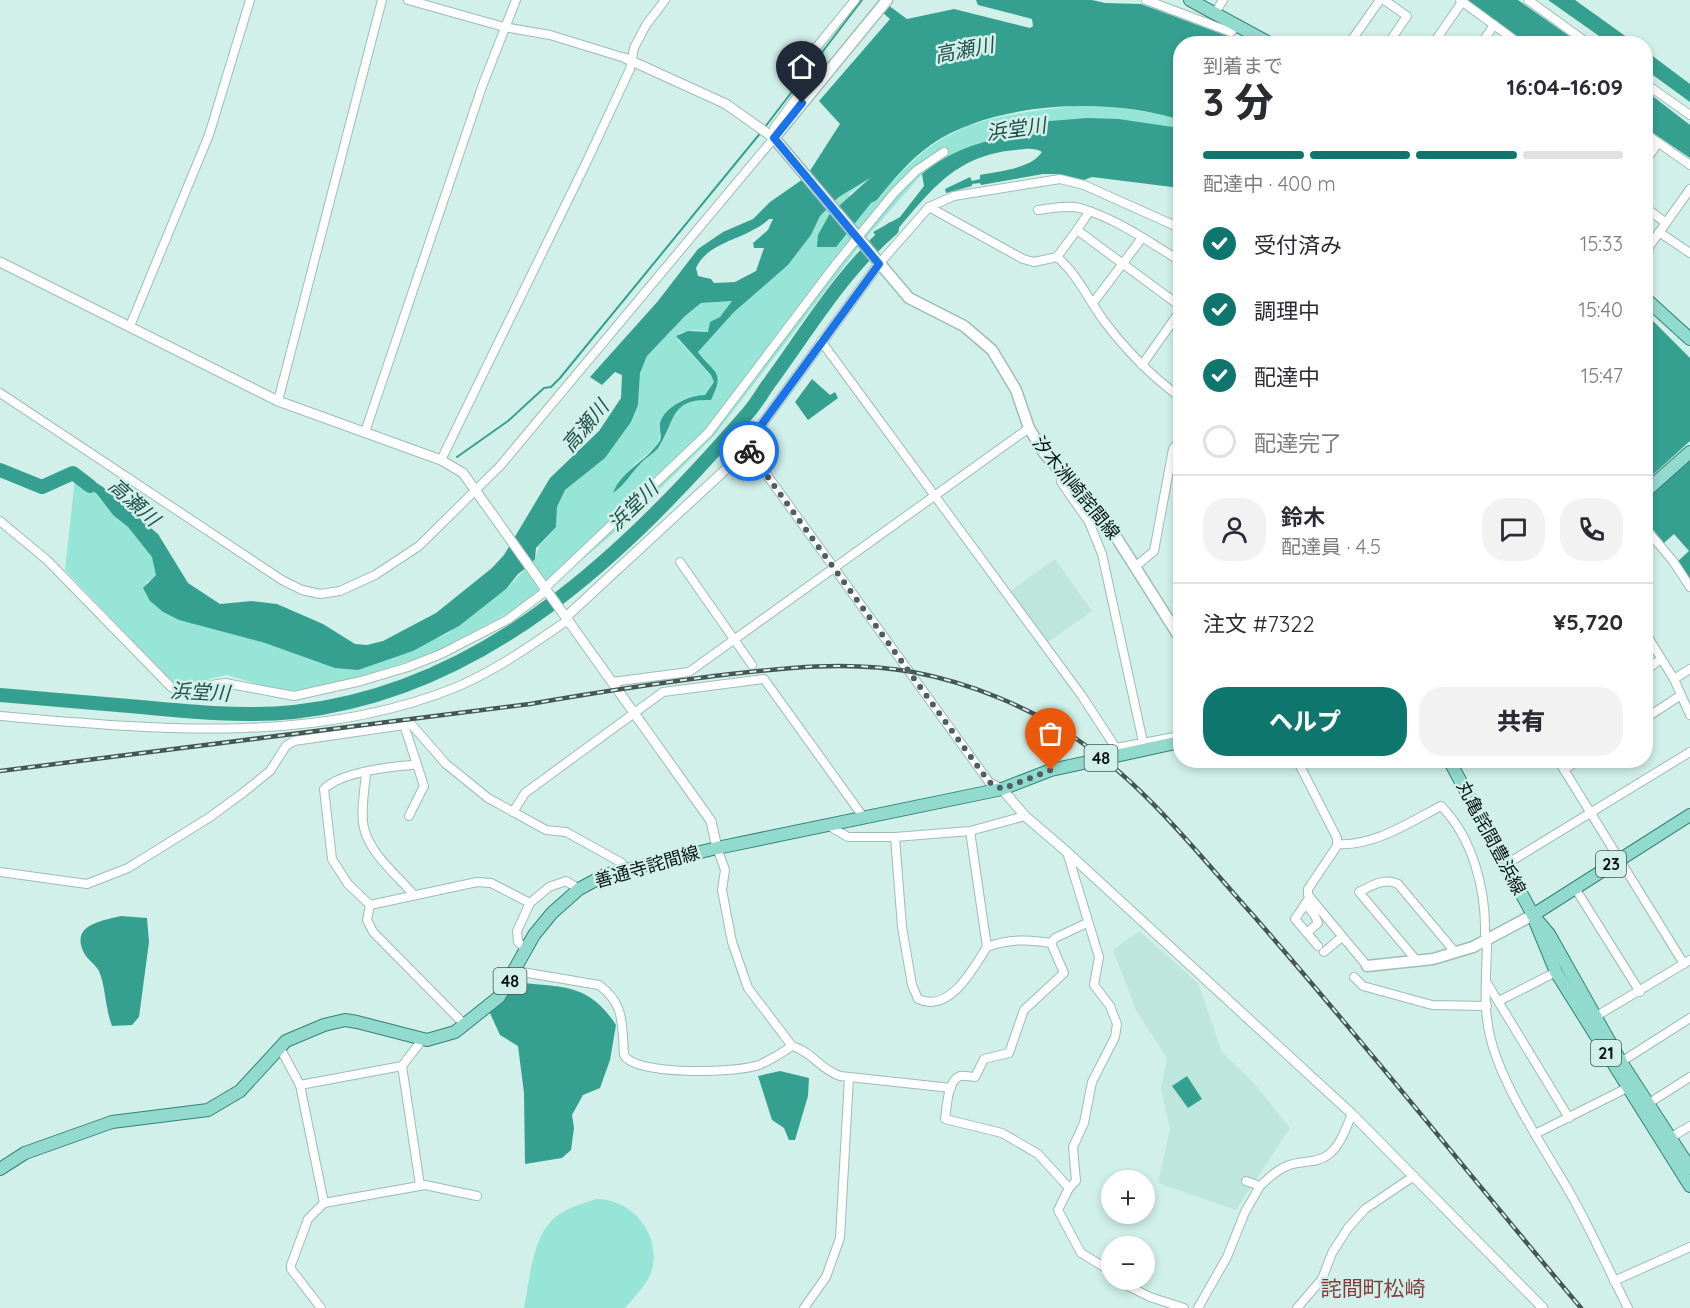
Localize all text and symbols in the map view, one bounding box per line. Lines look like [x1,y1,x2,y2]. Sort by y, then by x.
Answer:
water label: 高瀬川 [932,31,998,68]
pin [776,41,827,103]
icon: home [785,50,818,83]
text: 到着まで [1203,53,1283,78]
text: 16:04–16:09 [1507,73,1623,101]
text: 3 分 [1203,77,1274,126]
water label: 浜堂川 [984,112,1049,145]
text: 配達中 · 400 m [1203,171,1336,196]
icon: check [1203,227,1236,260]
text: 受付済み [1254,231,1342,259]
text: 15:33 [1580,231,1623,256]
icon: check [1203,293,1236,326]
text: 調理中 [1254,297,1320,325]
text: 15:40 [1579,297,1623,322]
icon: check [1203,359,1236,392]
text: 配達中 [1254,363,1320,391]
text: 15:47 [1581,363,1623,388]
water label: 高瀬川 [556,393,615,457]
courier [719,421,779,481]
text: 配達完了 [1254,429,1342,457]
street label: 汐木洲崎詫間線 [1028,431,1125,544]
icon: bike [733,435,766,468]
water label: 高瀬川 [104,472,166,532]
water label: 浜堂川 [602,474,664,535]
button: person [1203,498,1266,561]
button: chat [1482,498,1545,561]
button: phone [1560,498,1623,561]
text: 鈴木 [1281,503,1325,531]
text: 配達員 · 4.5 [1281,534,1381,559]
text: ¥5,720 [1553,608,1623,636]
text: 注文 #7322 [1203,610,1315,638]
water label: 浜堂川 [169,677,233,706]
button: ヘルプ [1203,687,1407,756]
button: 共有 [1419,687,1623,756]
pin [1025,708,1076,770]
icon: bag [1034,717,1067,750]
road number: 48 [1084,745,1118,771]
street label: 丸亀詫間豊浜線 [1452,777,1531,899]
street label: 善通寺詫間線 [592,841,702,892]
road number: 23 [1596,851,1626,877]
road number: 48 [494,968,526,994]
road number: 21 [1591,1040,1621,1066]
map controls [1101,1170,1155,1290]
button: + [1101,1170,1155,1224]
button: − [1101,1236,1155,1290]
district label: 詫間町松崎 [1321,1275,1426,1301]

